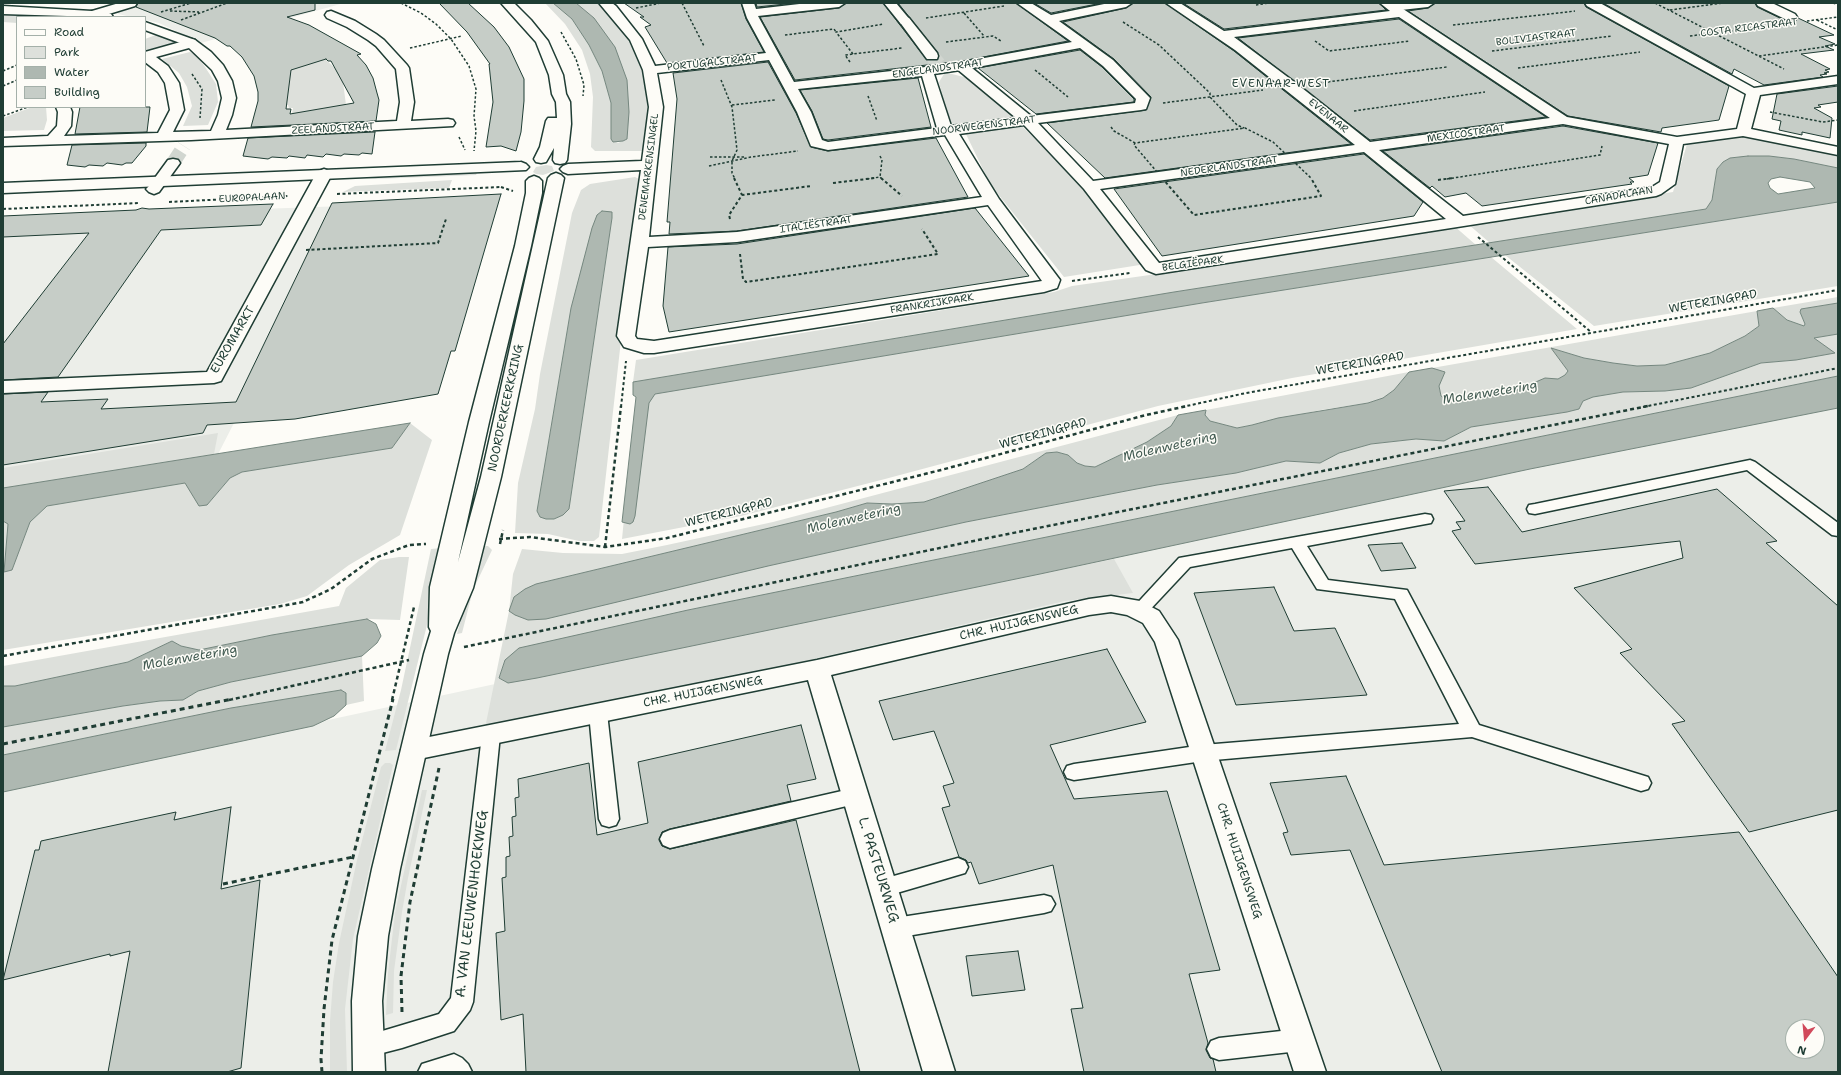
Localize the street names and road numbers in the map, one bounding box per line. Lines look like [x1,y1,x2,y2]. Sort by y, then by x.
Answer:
street label: COSTA RICASTRAAT [1700,16,1798,40]
street label: BOLIVIASTRAAT [1495,27,1577,49]
street label: PORTUGALSTRAAT [666,52,758,74]
street label: ENGELANDSTRAAT [892,57,984,81]
street label: EVENAAR [1306,96,1350,136]
street label: DENEMARKENSINGEL [636,113,662,221]
street label: NOORWEGENSTRAAT [932,114,1036,138]
street label: ZEELANDSTRAAT [291,121,375,137]
street label: MEXICOSTRAAT [1426,123,1506,145]
street label: NEDERLANDSTRAAT [1180,154,1278,180]
street label: CANADALAAN [1584,184,1654,208]
street label: EUROPALAAN [218,190,286,206]
street label: ITALIËSTRAAT [779,214,853,236]
street label: BELGIËPARK [1161,254,1225,274]
street label: WETERINGPAD [1668,287,1758,317]
street label: FRANKRIJKPARK [889,291,975,317]
street label: EUROMARKT [208,304,258,376]
street label: NOORDERKEERKRING [485,343,527,473]
street label: WETERINGPAD [1315,349,1405,379]
street label: WETERINGPAD [998,415,1088,453]
street label: WETERINGPAD [684,495,774,531]
street label: CHR. HUIJGENSWEG [958,602,1080,644]
street label: CHR. HUIJGENSWEG [642,673,764,711]
street label: CHR. HUIJGENSWEG [1213,801,1265,921]
street label: A. VAN LEEUWENHOEKWEG [452,809,492,999]
street label: L. PASTEURWEG [854,815,902,925]

